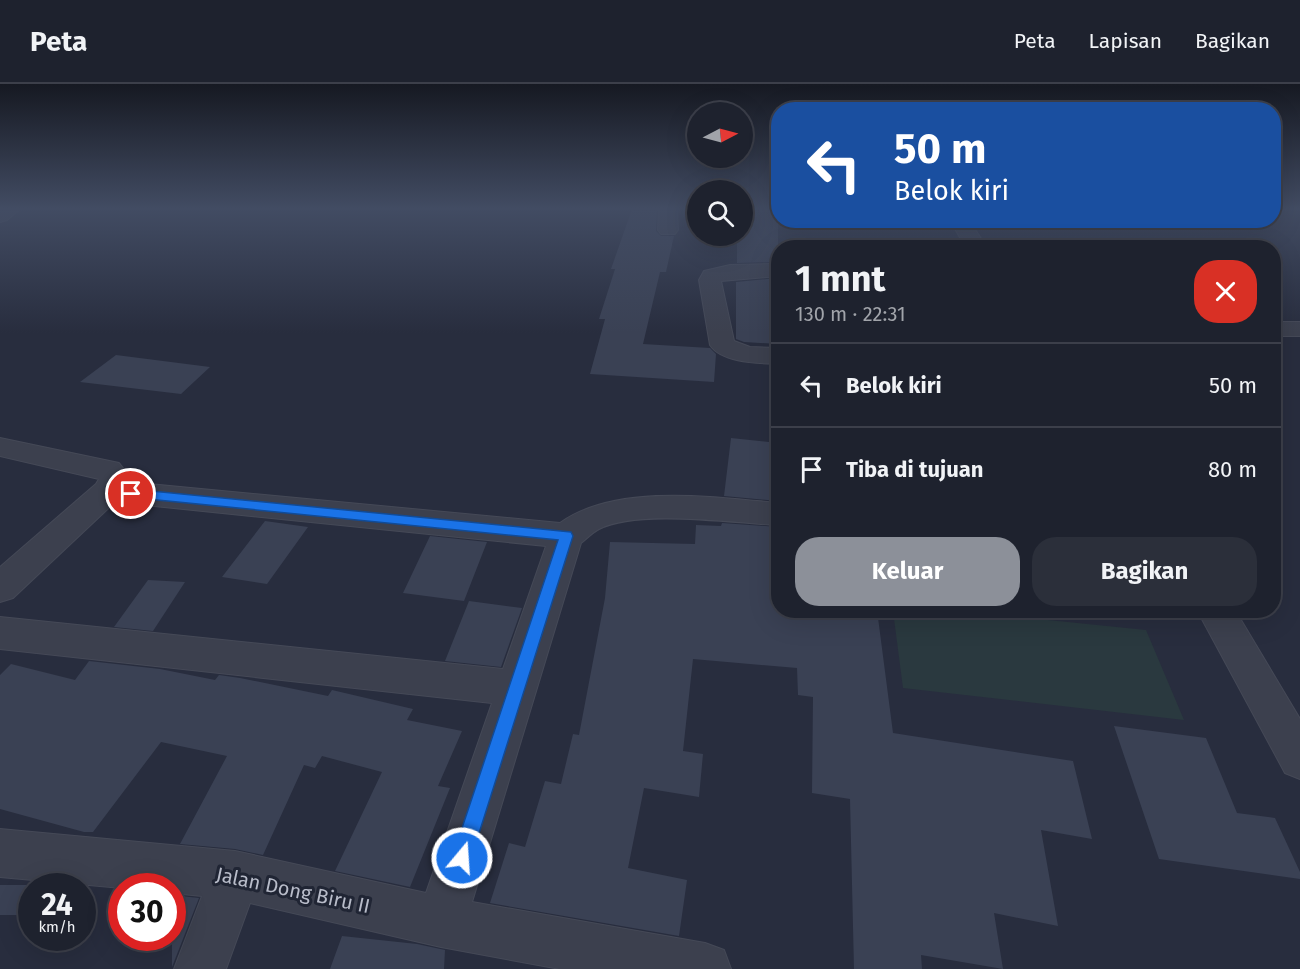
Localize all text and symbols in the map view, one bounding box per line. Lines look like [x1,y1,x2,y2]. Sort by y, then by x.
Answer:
text: Peta [30,25,87,58]
text: Peta [1014,28,1056,54]
text: Lapisan [1089,28,1162,54]
text: Bagikan [1195,28,1270,54]
north arrow [687,102,753,168]
map controls [687,102,753,246]
text: 50 m [894,124,987,174]
icon: left [795,126,873,204]
text: Belok kiri [894,175,1009,207]
button: search [687,180,753,246]
text: 1 mnt [795,257,885,301]
button: close [1194,260,1257,323]
text: 130 m · 22:31 [795,302,906,326]
icon: left [795,369,828,402]
text: Belok kiri [846,372,942,399]
text: 50 m [1209,372,1257,399]
icon: arrive [795,453,828,486]
text: Tiba di tujuan [846,456,983,483]
text: 80 m [1208,456,1257,483]
pin [105,468,156,519]
icon: arrive [114,477,147,510]
button: Keluar [795,537,1020,606]
button: Bagikan [1032,537,1257,606]
position arrow [430,826,494,890]
street label: Jalan Dong Biru II [214,862,372,918]
speed limit sign: 30 [108,873,186,951]
text: 24 [41,887,73,923]
text: km/h [38,918,76,936]

